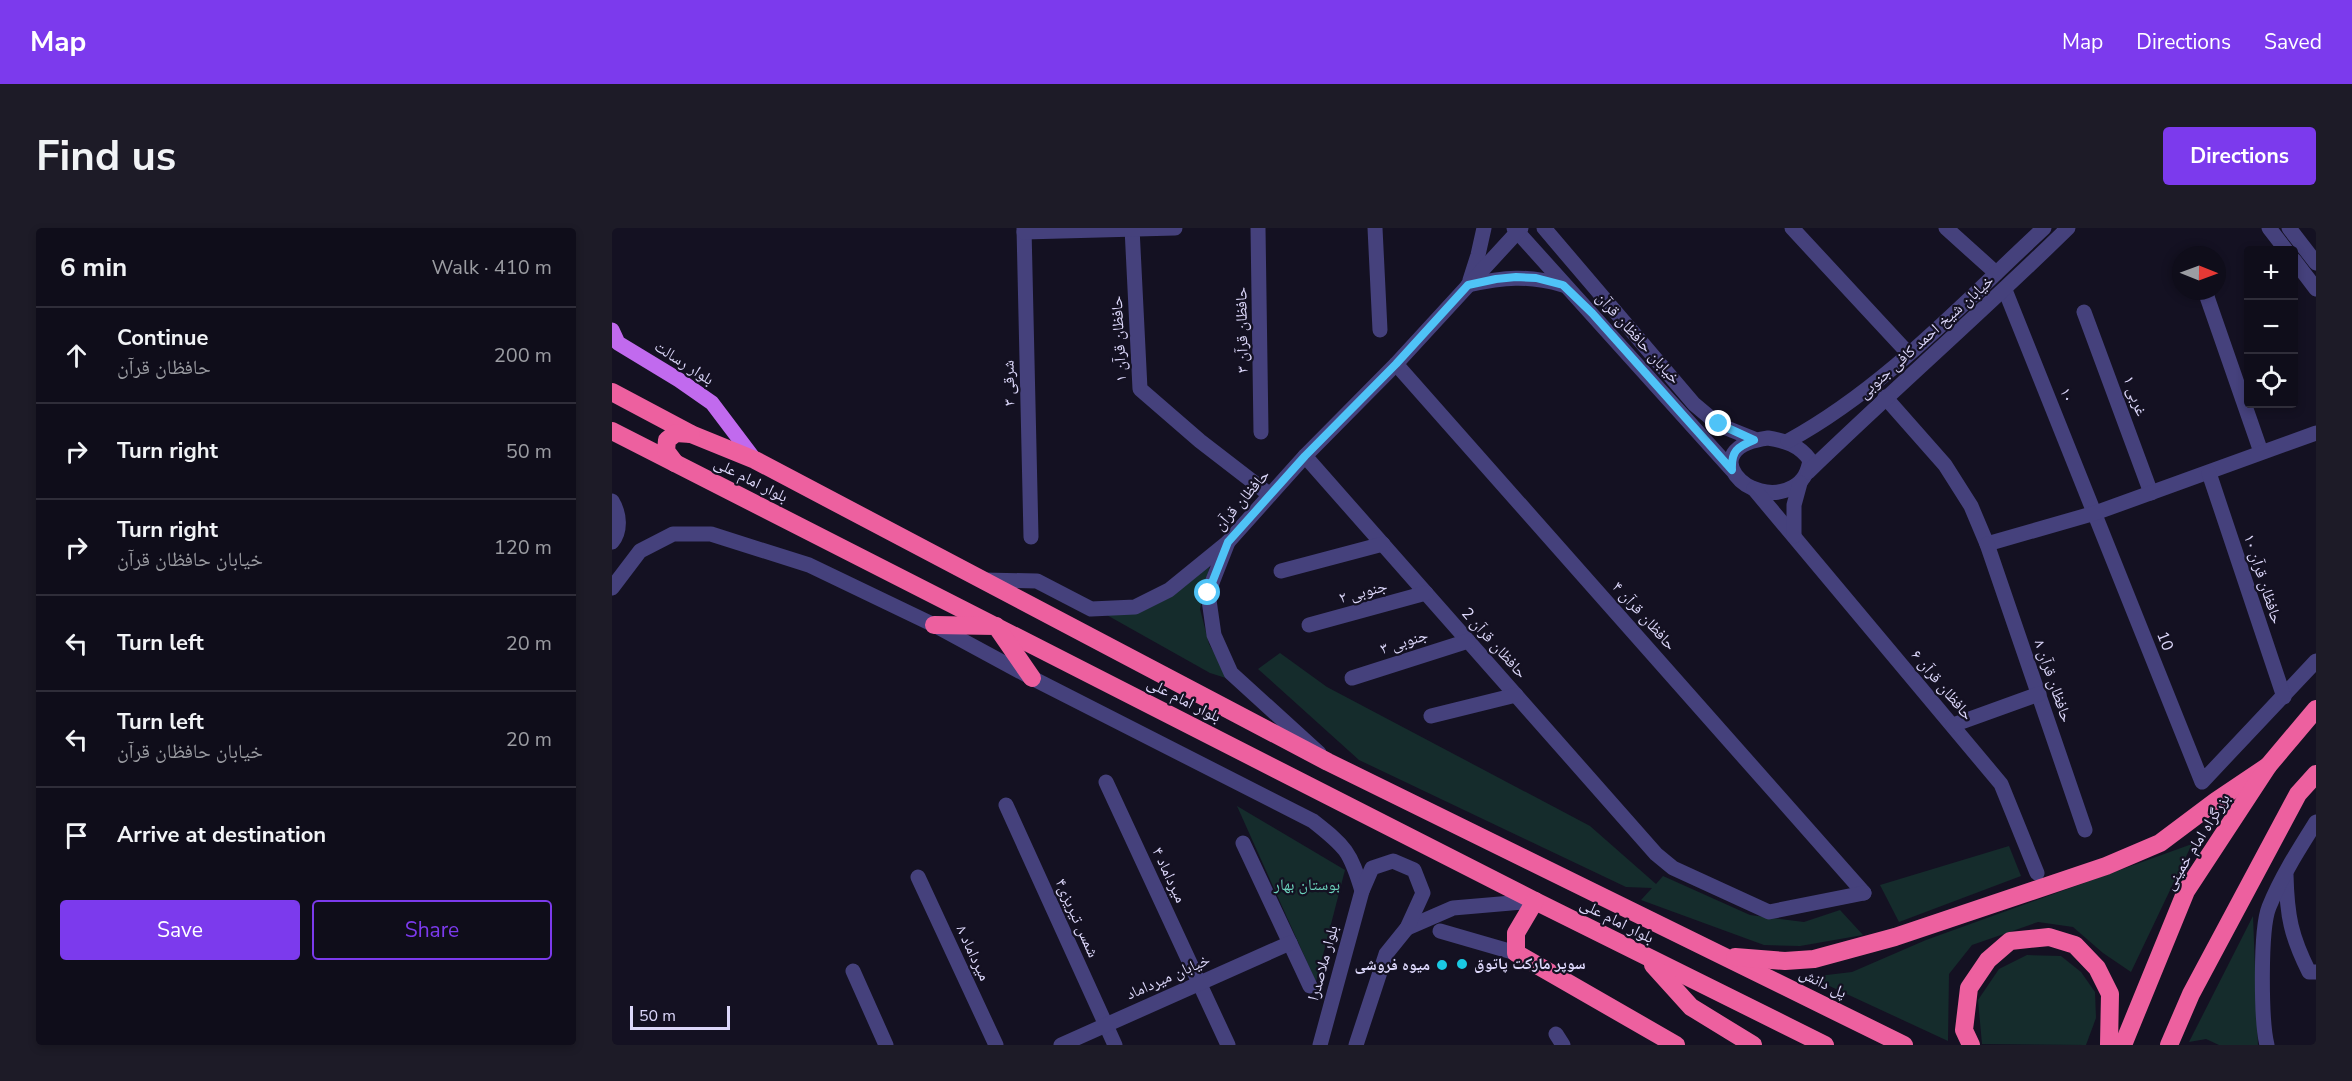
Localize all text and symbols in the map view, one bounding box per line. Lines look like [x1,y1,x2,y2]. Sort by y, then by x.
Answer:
text: Map [30,23,86,61]
text: Map [2062,28,2103,56]
text: Directions [2136,28,2231,56]
text: Saved [2264,28,2322,56]
button: Directions [2163,127,2316,185]
text: Find us [36,128,176,185]
north arrow [2172,246,2226,300]
map controls [2244,246,2298,408]
button: + [2244,246,2298,300]
text: 6 min [60,250,127,285]
text: Walk · 410 m [432,254,552,281]
street label: خیابان شیخ احمد کافی جنوبی [1853,270,1999,404]
street label: حافظان قرآن ۳ [1230,287,1254,373]
street label: خیابان حافظان قرآن [1591,287,1685,389]
street label: حافظان قرآن ۱ [1106,295,1132,383]
button: − [2244,300,2298,354]
text: Continue [117,323,208,353]
street label: بلوار رسالت [650,335,718,391]
icon: ahead [60,339,93,372]
text: 200 m [494,342,552,369]
text: حافظان قرآن [117,354,211,381]
button: locate [2244,354,2298,408]
street label: ۳ شرقی [998,360,1020,406]
street label: ۱ غربی [2118,373,2152,419]
street label: ۱۰ [2054,384,2080,406]
route end [1705,410,1731,436]
icon: right [60,435,93,468]
text: Turn right [117,436,218,466]
text: 50 m [506,438,552,465]
street label: بلوار امام علی [710,452,792,508]
street label: حافظان قرآن [1209,465,1275,535]
text: Turn right [117,515,218,545]
icon: right [60,531,93,564]
street label: حافظان قرآن ۱۰ [2238,531,2288,627]
text: 120 m [494,534,552,561]
text: خیابان حافظان قرآن [117,546,263,573]
street label: جنوبی ۲ [1336,575,1390,609]
street label: حافظان قرآن ۴ [1607,577,1681,655]
route start [1194,579,1220,605]
street label: حافظان قرآن 2 [1456,603,1532,683]
street label: جنوبی ۳ [1377,624,1431,660]
icon: left [60,627,93,660]
text: Turn left [117,628,204,658]
street label: 10 [2151,628,2179,654]
text: 20 m [506,630,552,657]
street label: حافظان قرآن ۸ [2029,637,2077,725]
street label: حافظان قرآن ۶ [1906,645,1978,725]
street label: بلوار امام علی [1143,672,1225,728]
text: Turn left [117,707,204,737]
icon: left [60,723,93,756]
text: 20 m [506,726,552,753]
text: خیابان حافظان قرآن [117,738,263,765]
street label: بزرگراه امام خمینی [2159,790,2235,894]
icon: arrive [60,819,93,852]
text: Arrive at destination [117,820,326,850]
street label: میرداماد ۴ [1147,844,1191,906]
park label: بوستان بهار [1273,874,1340,896]
street label: شمس تیریزی۴ [1050,875,1104,961]
street label: بلوار امام علی [1576,893,1658,949]
button: Save [60,900,300,960]
button: Share [312,900,552,960]
street label: میرداماد ۸ [951,922,995,984]
street label: بلوار ملاصدرا [1302,923,1344,1003]
street label: خیابان میرداماد [1122,949,1214,1005]
place label: سوپر مارکت پاتوق [1474,953,1586,975]
place label: میوه فروشی [1354,954,1430,976]
marker: سوپر مارکت پاتوق [1455,957,1469,971]
marker: میوه فروشی [1435,958,1449,972]
street label: پل دانش [1796,962,1851,1004]
scale bar [630,1003,730,1030]
text: 50 m [639,1005,676,1027]

